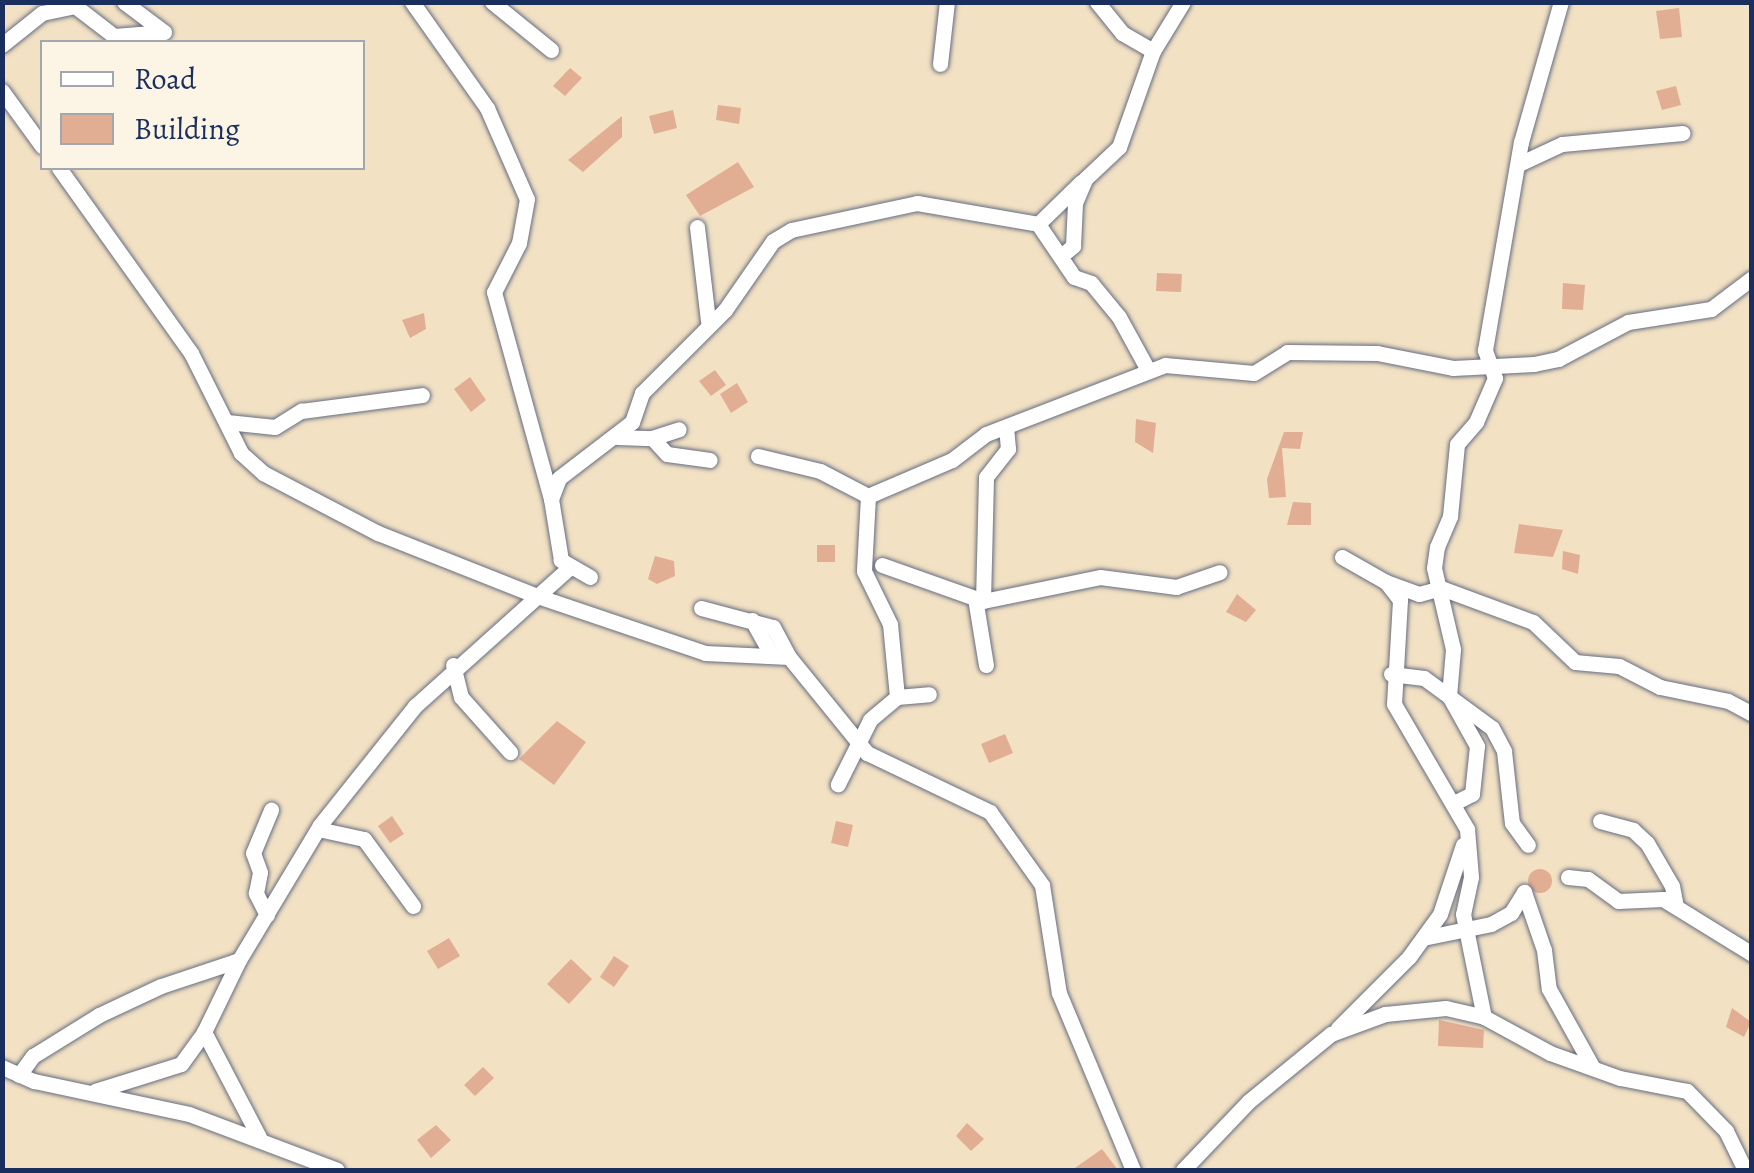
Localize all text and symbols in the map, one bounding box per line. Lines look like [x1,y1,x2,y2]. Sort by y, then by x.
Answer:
legend [40,40,365,170]
text: Road [134,59,196,99]
text: Building [134,109,240,149]

